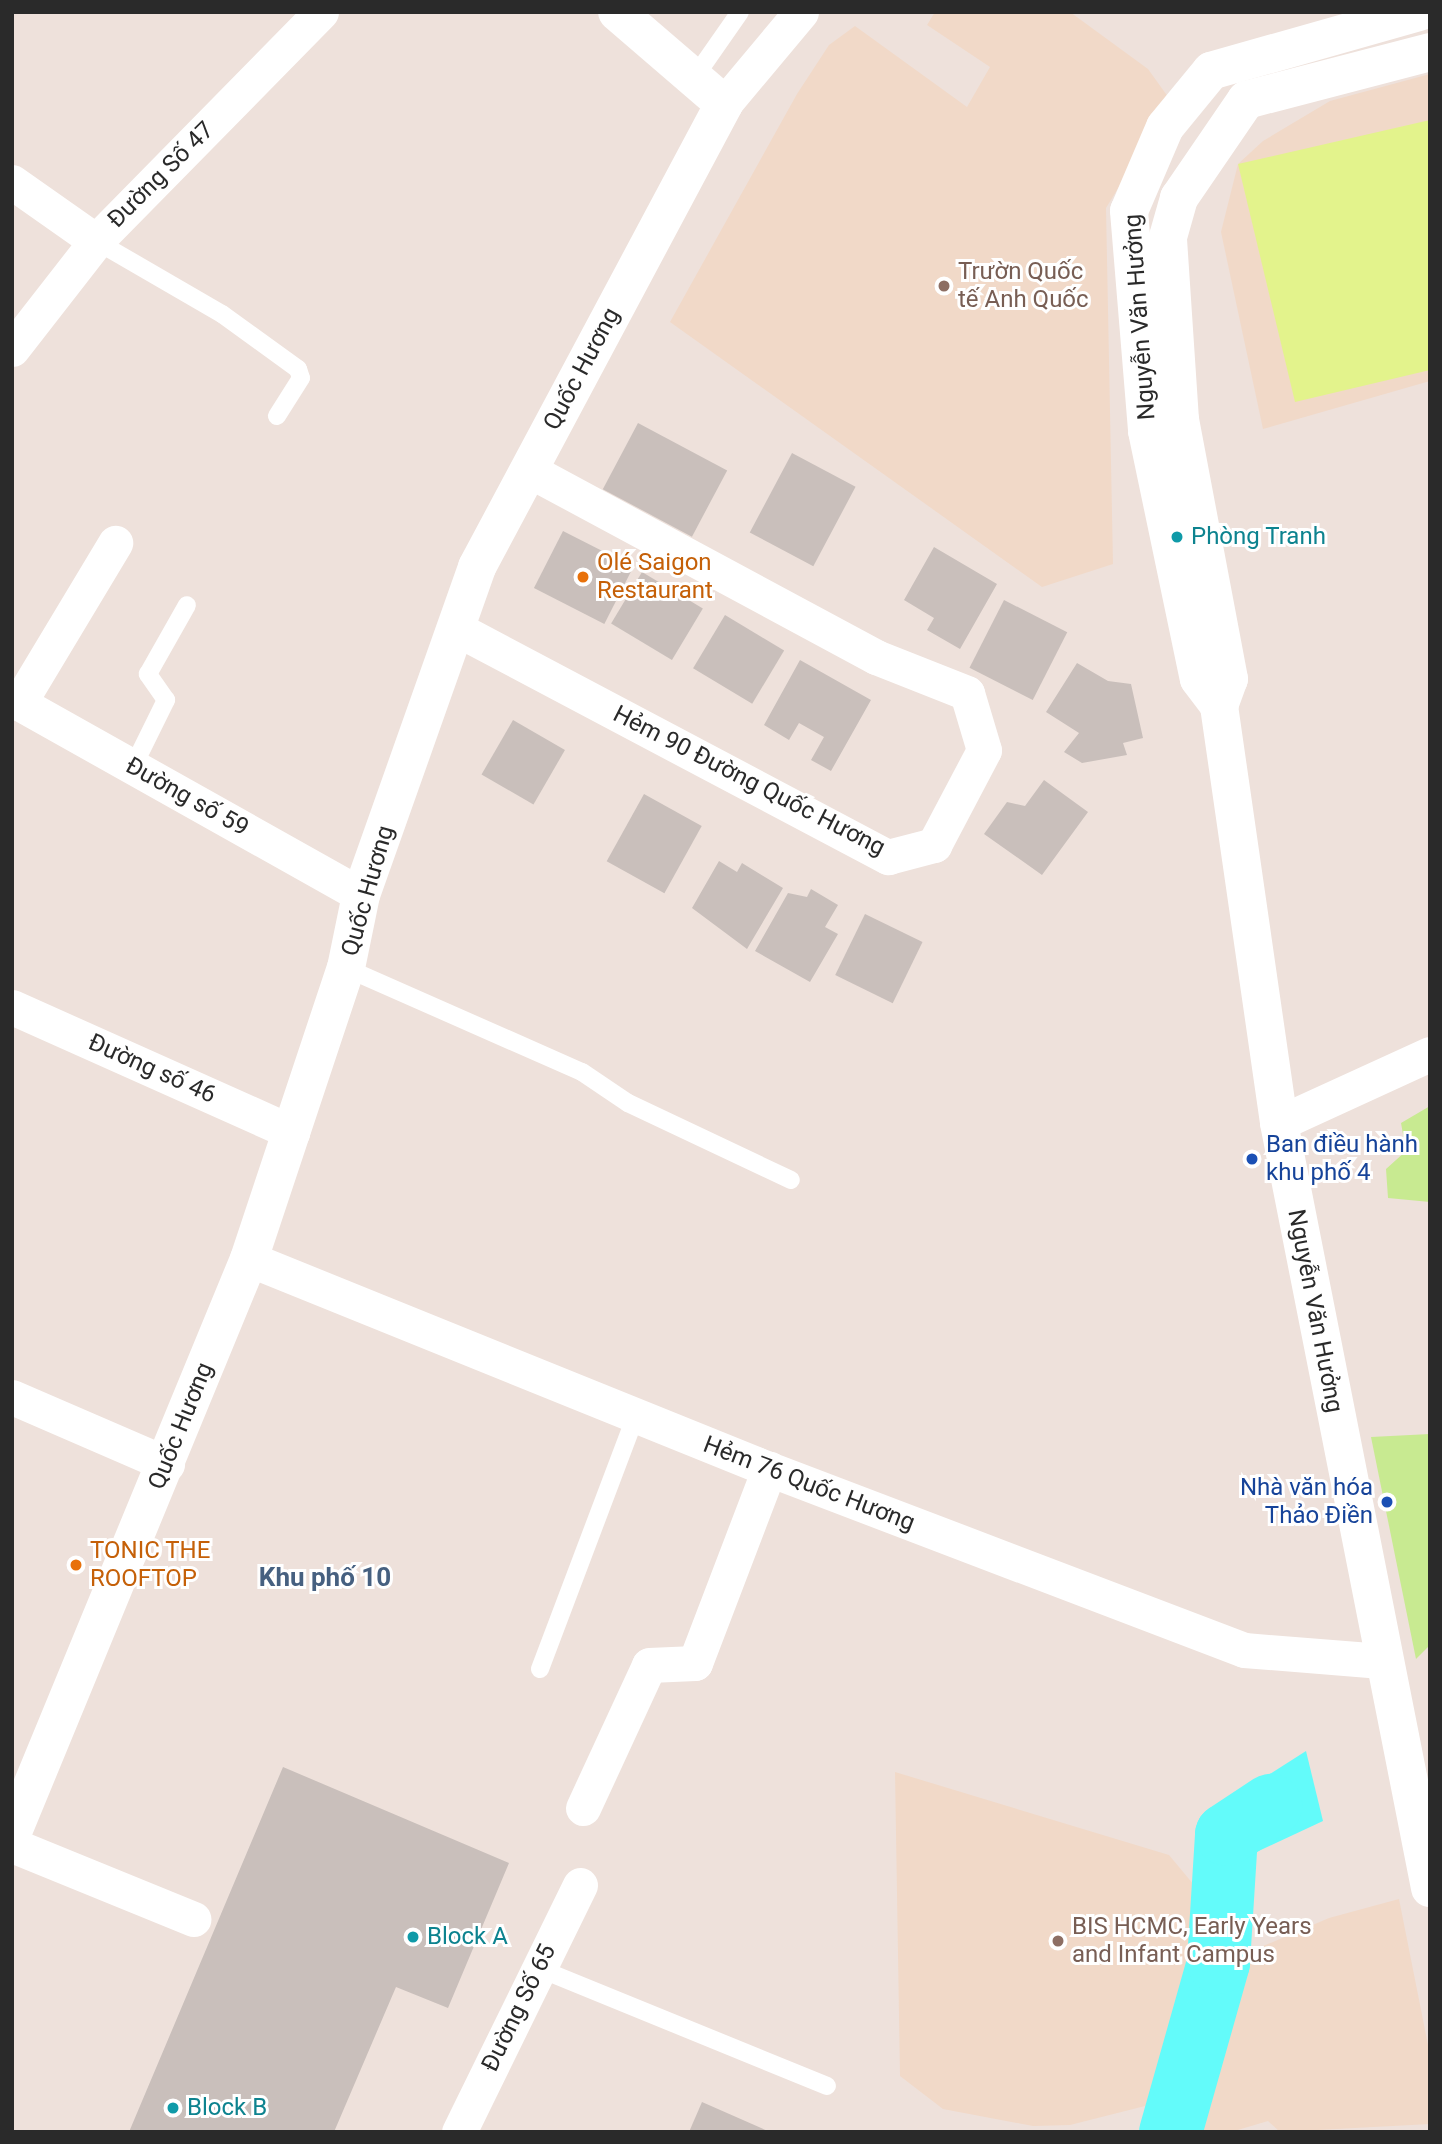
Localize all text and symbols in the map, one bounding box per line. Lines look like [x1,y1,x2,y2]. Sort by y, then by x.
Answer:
street label: Đường Số 47 [102,116,220,234]
street label: Nguyễn Văn Hưởng [1118,213,1162,421]
place label: Trườn Quốc tế Anh Quốc [958,258,1089,314]
marker: Trườn Quốc tế Anh Quốc [936,278,952,294]
street label: Quốc Hương [538,303,626,435]
place label: Phòng Tranh [1191,523,1326,551]
marker: Phòng Tranh [1169,529,1185,545]
place label: Olé Saigon Restaurant [597,549,713,605]
marker: Olé Saigon Restaurant [575,569,591,585]
street label: Hẻm 90 Đường Quốc Hương [608,700,890,862]
street label: Đường số 59 [120,751,254,843]
street label: Quốc Hương [336,822,400,960]
street label: Đường số 46 [84,1028,220,1110]
place label: Ban điều hành khu phố 4 [1266,1131,1418,1187]
marker: Ban điều hành khu phố 4 [1244,1151,1260,1167]
street label: Nguyễn Văn Hưởng [1281,1207,1349,1415]
street label: Quốc Hương [142,1358,220,1494]
street label: Hẻm 76 Quốc Hương [699,1430,919,1538]
place label: Nhà văn hóa Thảo Điền [1240,1474,1373,1530]
marker: Nhà văn hóa Thảo Điền [1379,1494,1395,1510]
place label: TONIC THE ROOFTOP [90,1537,211,1593]
marker: TONIC THE ROOFTOP [68,1557,84,1573]
district label: Khu phố 10 [259,1562,391,1594]
place label: BIS HCMC, Early Years and Infant Campus [1072,1913,1312,1969]
place label: Block A [427,1923,508,1951]
marker: Block A [405,1929,421,1945]
marker: BIS HCMC, Early Years and Infant Campus [1050,1933,1066,1949]
street label: Đường Số 65 [476,1940,562,2076]
place label: Block B [187,2094,267,2122]
marker: Block B [165,2100,181,2116]

